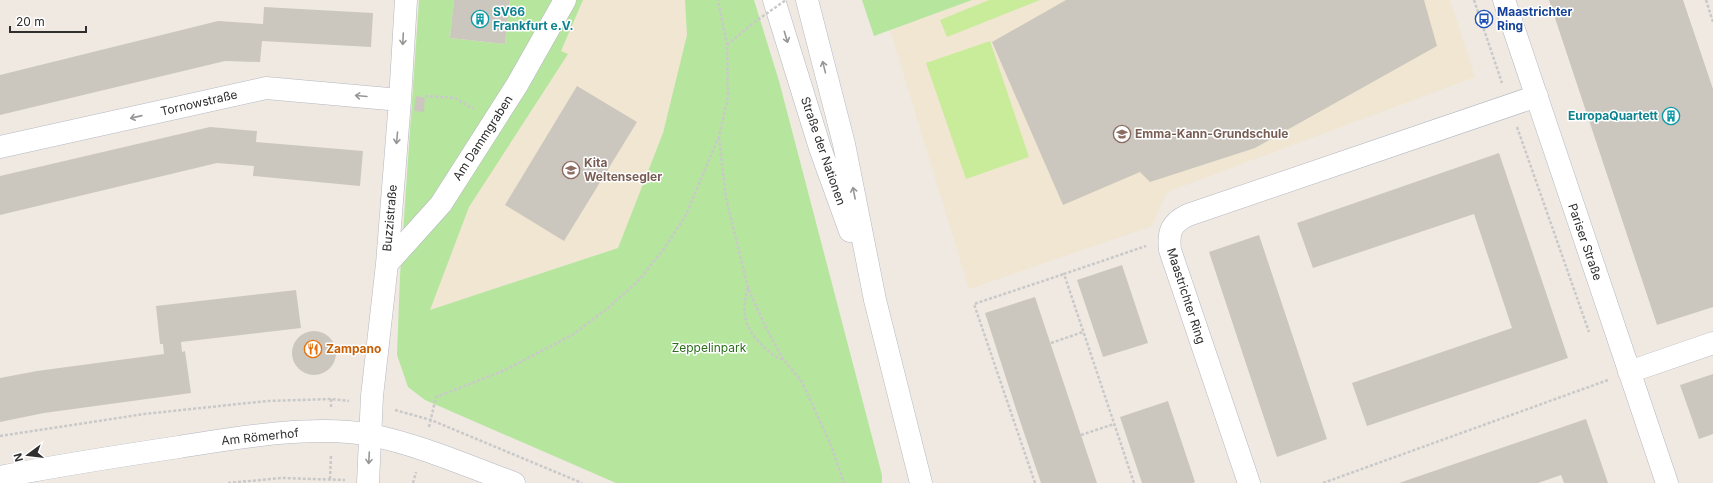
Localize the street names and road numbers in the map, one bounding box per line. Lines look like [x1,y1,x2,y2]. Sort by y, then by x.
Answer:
street label: Tornowstraße [159,86,239,119]
street label: Am Dammgraben [449,92,516,183]
street label: Straße der Nationen [798,95,849,207]
street label: Buzzistraße [379,184,400,252]
street label: Pariser Straße [1565,201,1606,282]
street label: Maastrichter Ring [1164,246,1209,346]
street label: Am Römerhof [220,425,300,448]

